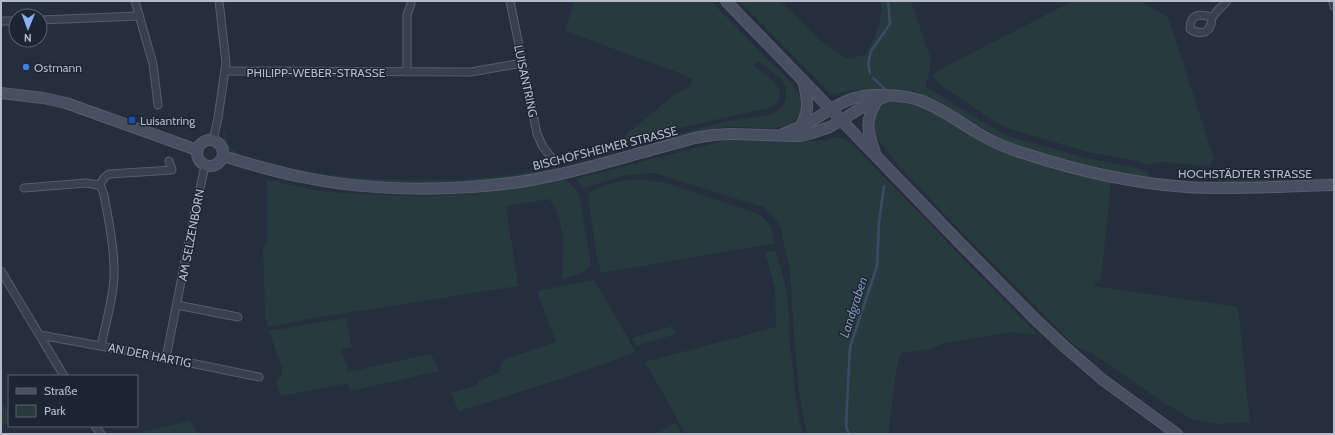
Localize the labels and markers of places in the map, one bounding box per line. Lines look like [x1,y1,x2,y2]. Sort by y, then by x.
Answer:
place label: Ostmann [34,60,82,75]
marker: Ostmann [21,62,31,72]
place label: Luisantring [140,113,196,128]
marker: Luisantring [127,115,137,125]

